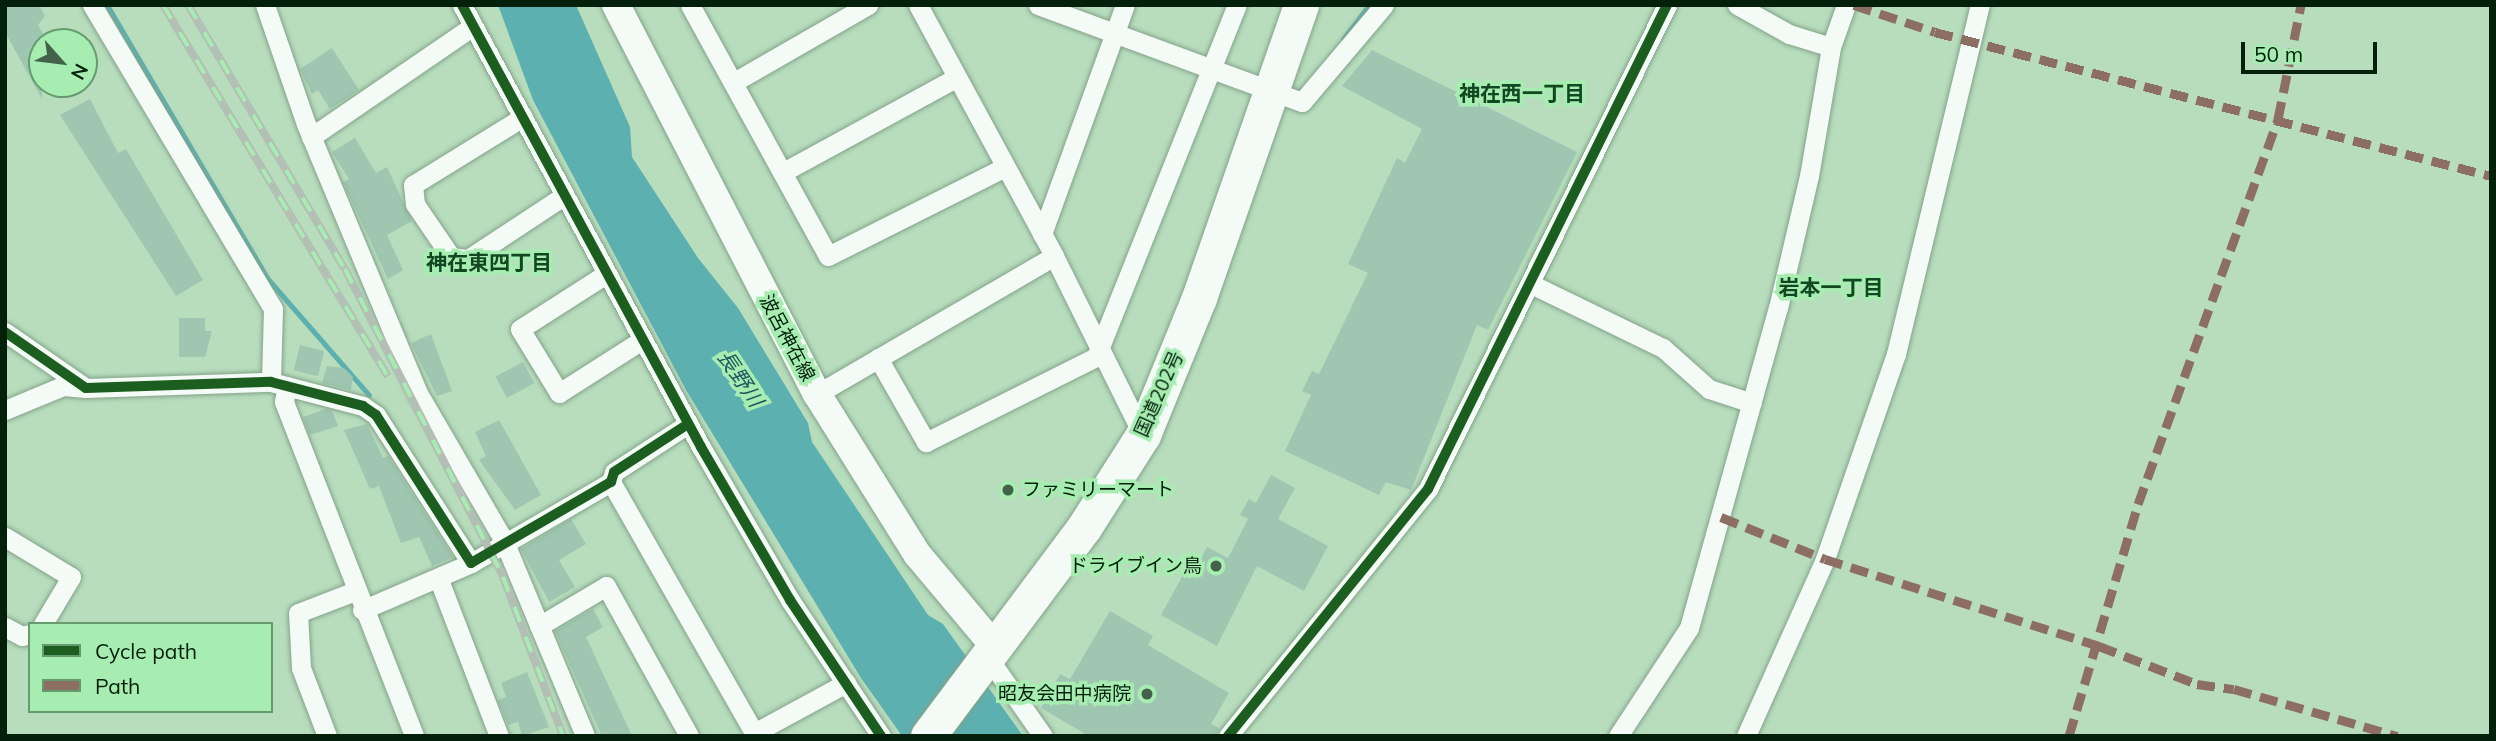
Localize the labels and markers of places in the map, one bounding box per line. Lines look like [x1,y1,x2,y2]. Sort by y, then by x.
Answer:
place label: ファミリーマート [1022,479,1174,501]
marker: ファミリーマート [1000,482,1016,498]
place label: ドライブイン鳥 [1069,555,1202,577]
marker: ドライブイン鳥 [1208,558,1224,574]
place label: 昭友会田中病院 [998,683,1131,705]
marker: 昭友会田中病院 [1137,684,1157,704]

